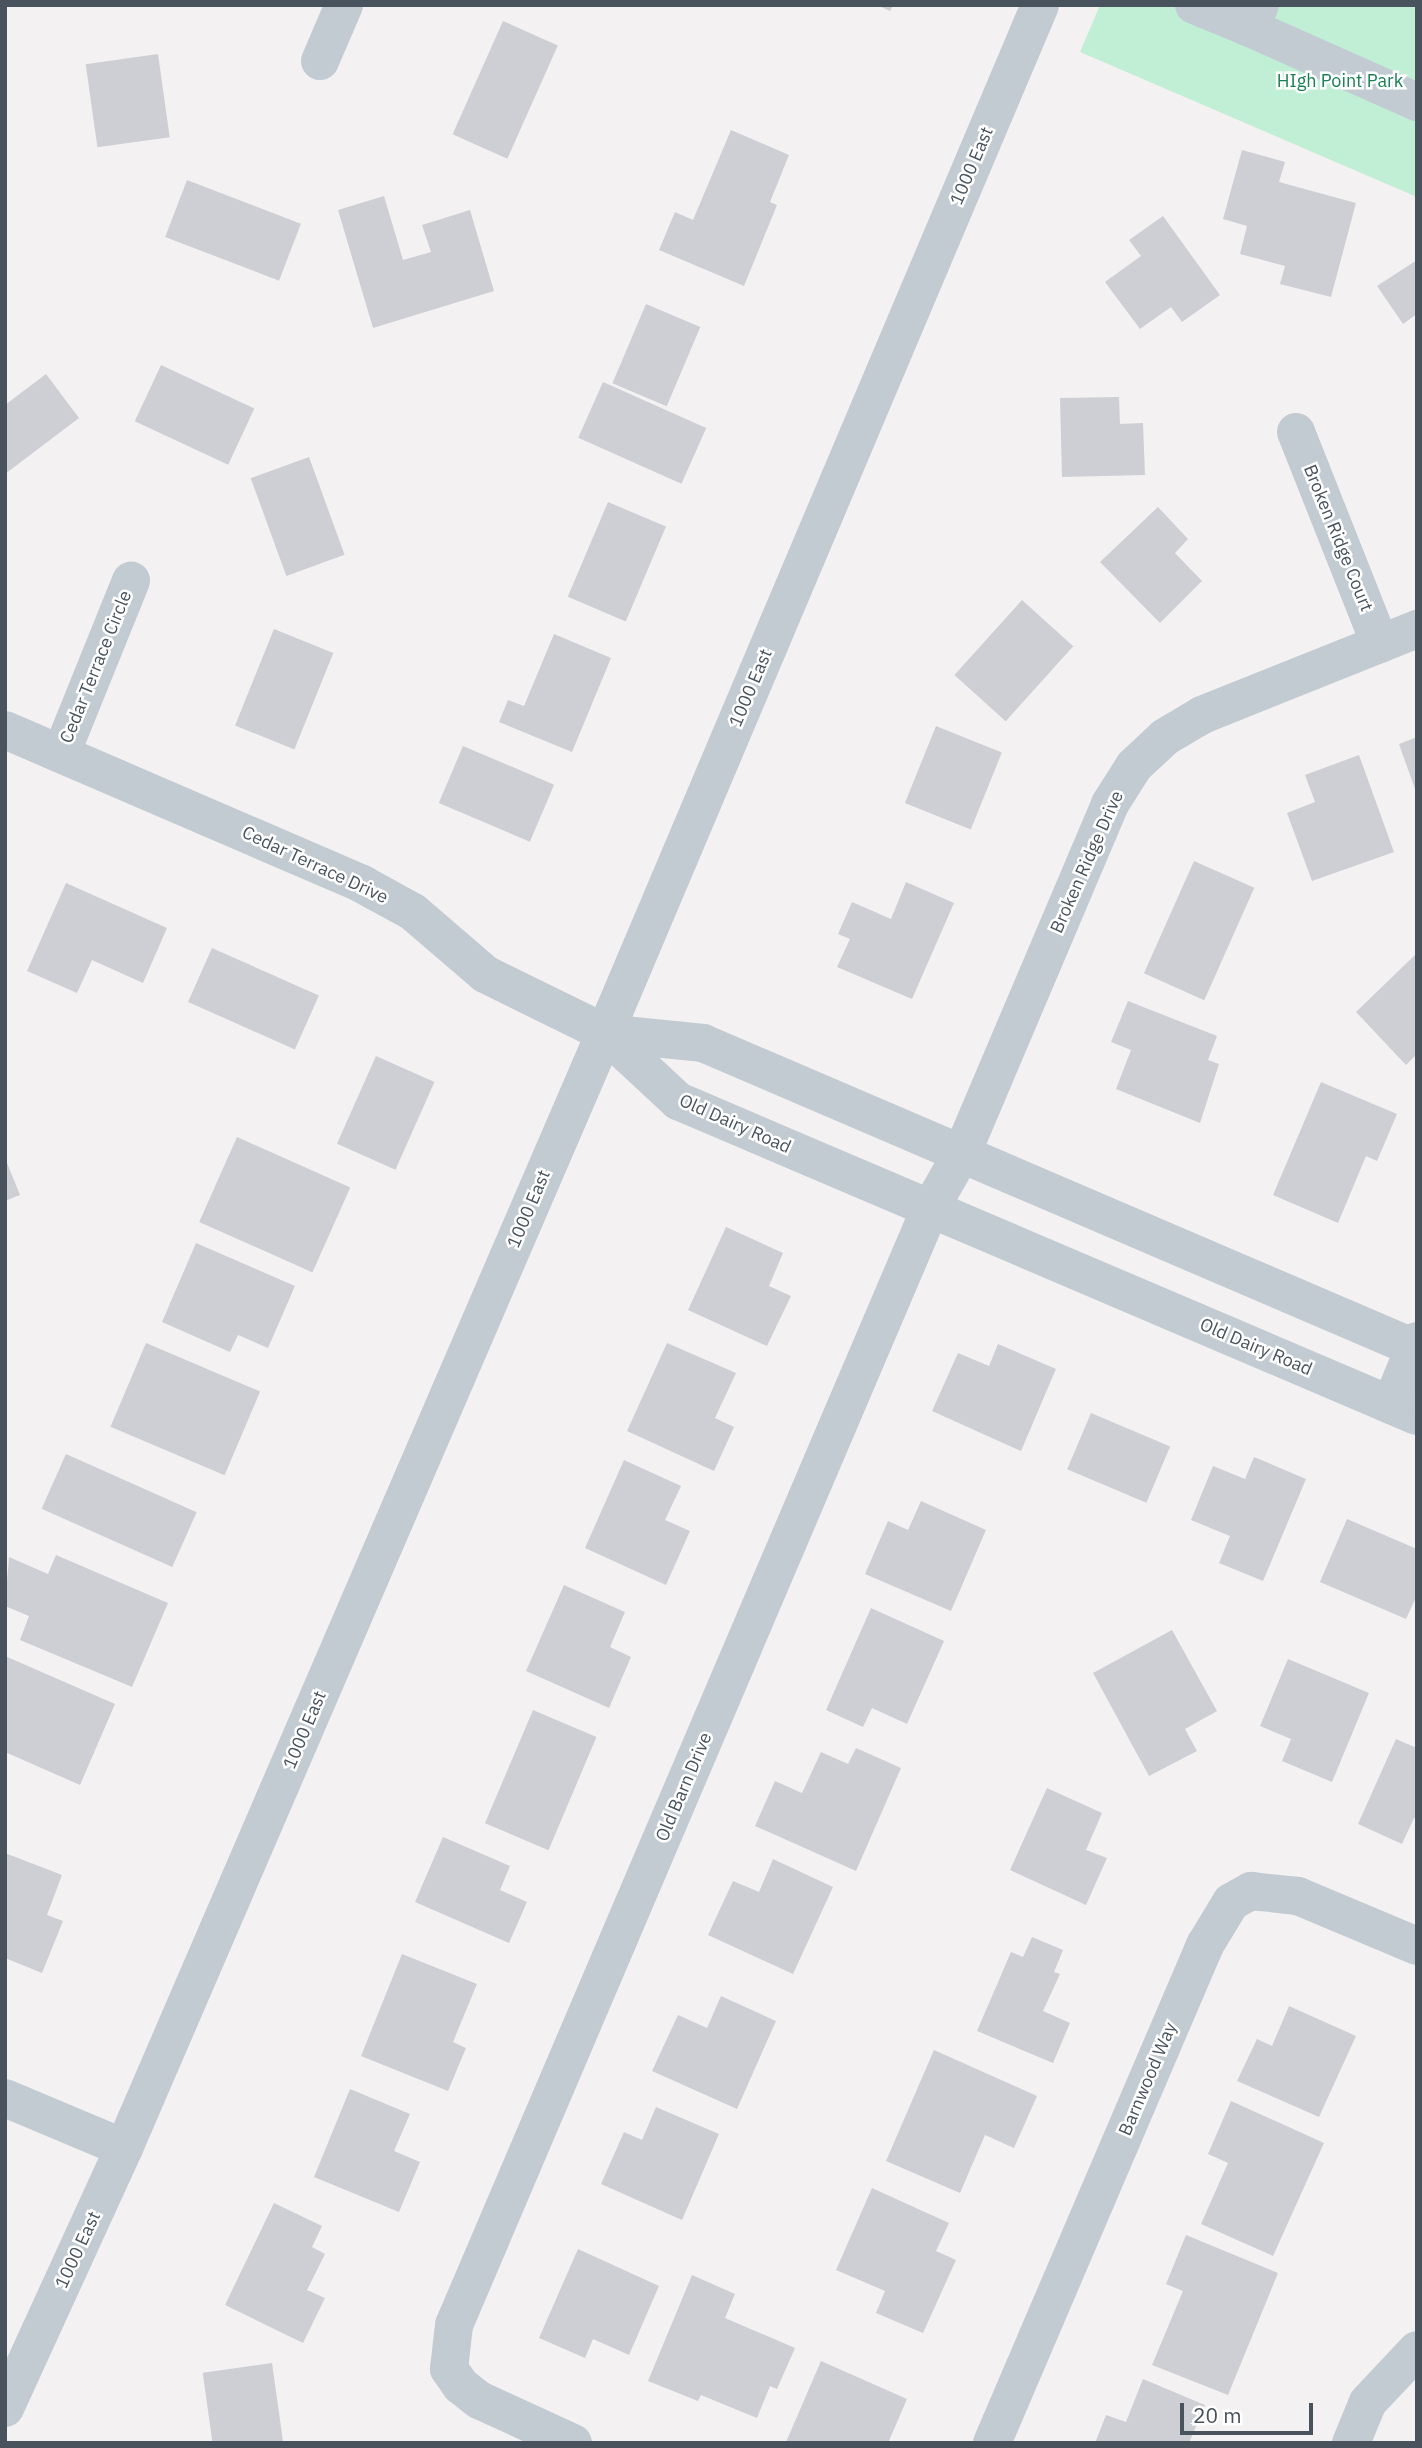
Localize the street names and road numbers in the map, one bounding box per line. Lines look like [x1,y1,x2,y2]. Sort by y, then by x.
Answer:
street label: 1000 East [946,124,998,208]
street label: Broken Ridge Court [1299,461,1377,615]
street label: Cedar Terrace Circle [55,587,137,747]
street label: 1000 East [725,646,777,730]
street label: Broken Ridge Drive [1046,787,1128,937]
street label: Cedar Terrace Drive [239,822,391,908]
street label: Old Dairy Road [676,1090,794,1158]
street label: 1000 East [503,1167,555,1251]
street label: Old Dairy Road [1197,1314,1315,1380]
street label: 1000 East [279,1688,331,1772]
street label: Old Barn Drive [651,1729,717,1845]
street label: Barnwood Way [1114,2019,1182,2139]
street label: 1000 East [51,2208,105,2292]

